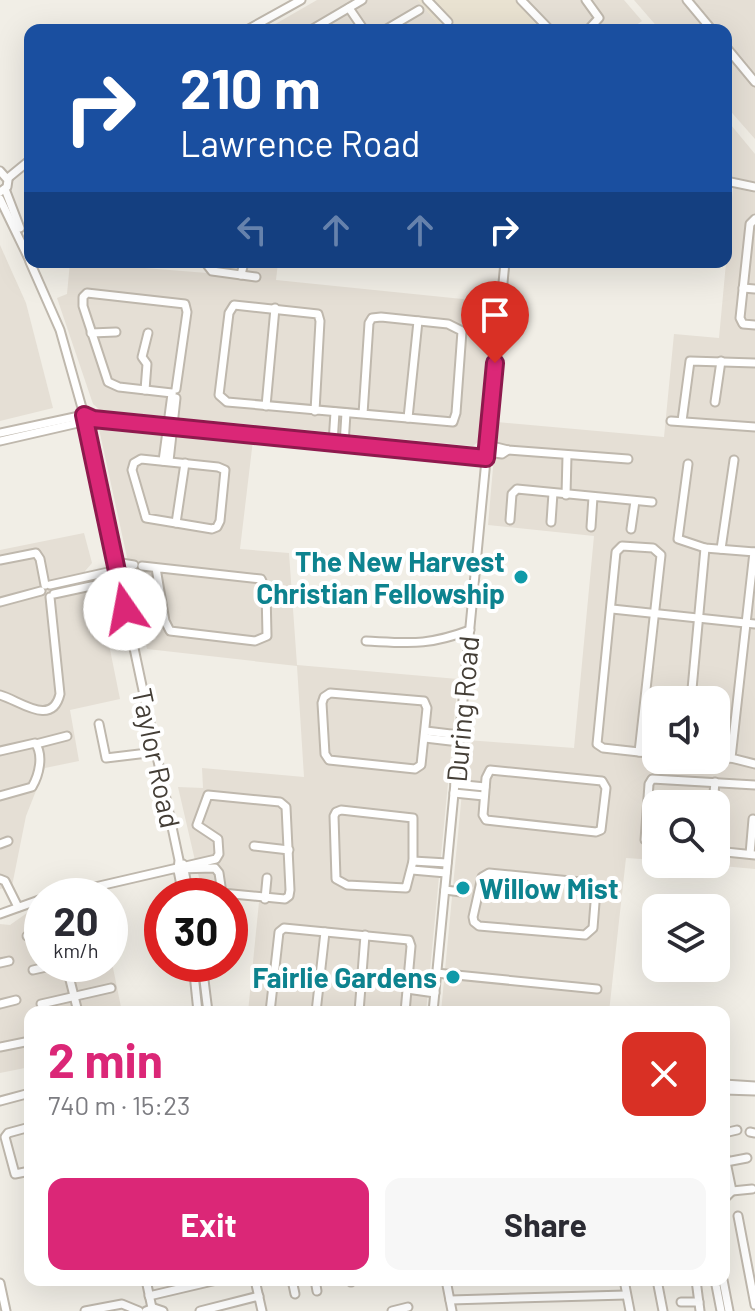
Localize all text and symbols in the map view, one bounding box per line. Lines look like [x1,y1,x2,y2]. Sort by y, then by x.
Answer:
text: 210 m [180,53,321,120]
icon: right [48,56,152,160]
text: Lawrence Road [180,121,420,164]
icon: left [230,208,274,252]
icon: ahead [314,208,358,252]
icon: ahead [398,208,442,252]
icon: right [482,208,526,252]
pin [461,281,529,363]
icon: arrive [473,293,517,337]
place label: The New Harvest Christian Fellowship [256,544,505,610]
position arrow [83,567,167,651]
marker: The New Harvest Christian Fellowship [512,568,530,586]
street label: During Road [439,634,485,784]
street label: Taylor Road [126,685,188,831]
map controls [642,686,730,982]
button: sound [642,686,730,774]
button: search [642,790,730,878]
place label: Willow Mist [479,871,619,905]
speed limit sign: 30 [144,878,248,982]
marker: Willow Mist [454,879,472,897]
button: layers [642,894,730,982]
text: 20 [53,896,99,944]
text: km/h [53,938,99,962]
place label: Fairlie Gardens [252,960,437,994]
marker: Fairlie Gardens [444,968,462,986]
text: 2 min [48,1030,163,1088]
button: close [622,1032,706,1116]
text: 740 m · 15:23 [48,1089,190,1120]
button: Exit [48,1178,369,1270]
button: Share [385,1178,706,1270]

